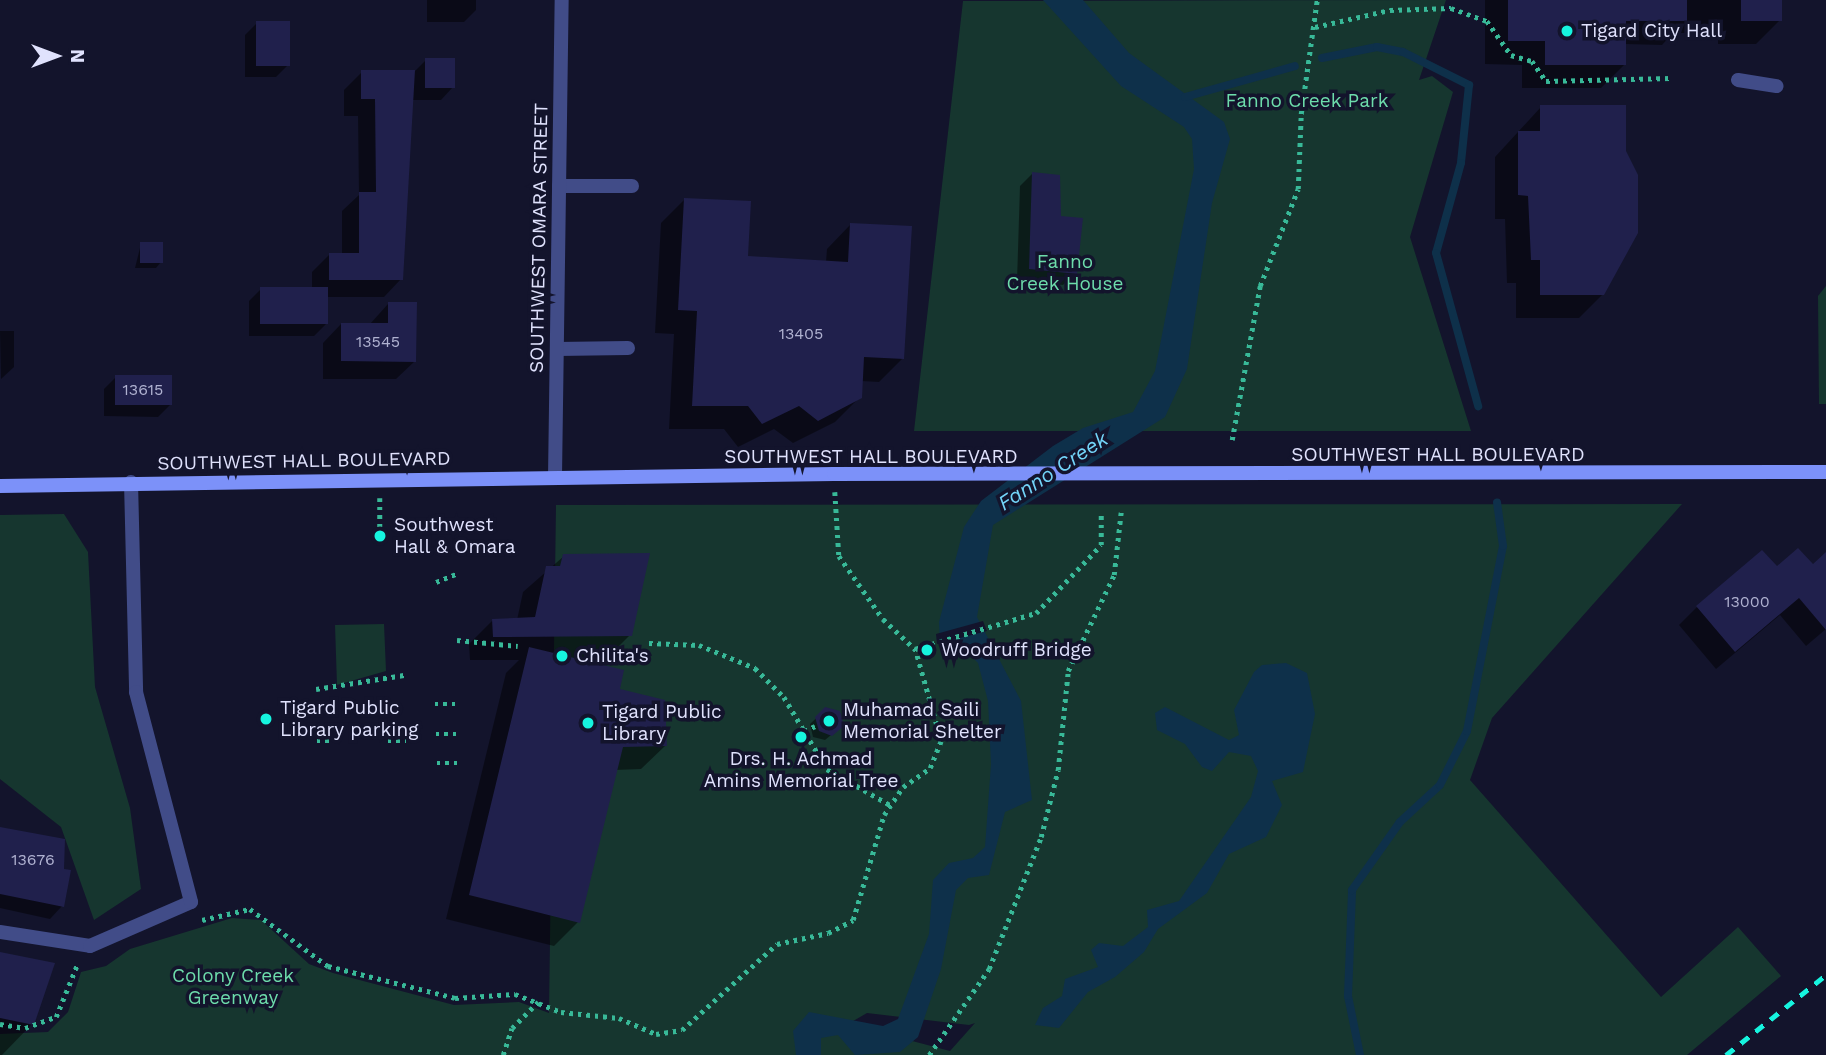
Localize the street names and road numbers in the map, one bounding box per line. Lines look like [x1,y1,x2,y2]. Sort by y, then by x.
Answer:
street label: SOUTHWEST OMARA STREET [525,102,553,374]
street label: SOUTHWEST HALL BOULEVARD [1291,444,1585,466]
street label: SOUTHWEST HALL BOULEVARD [724,446,1018,468]
street label: SOUTHWEST HALL BOULEVARD [157,447,451,475]

